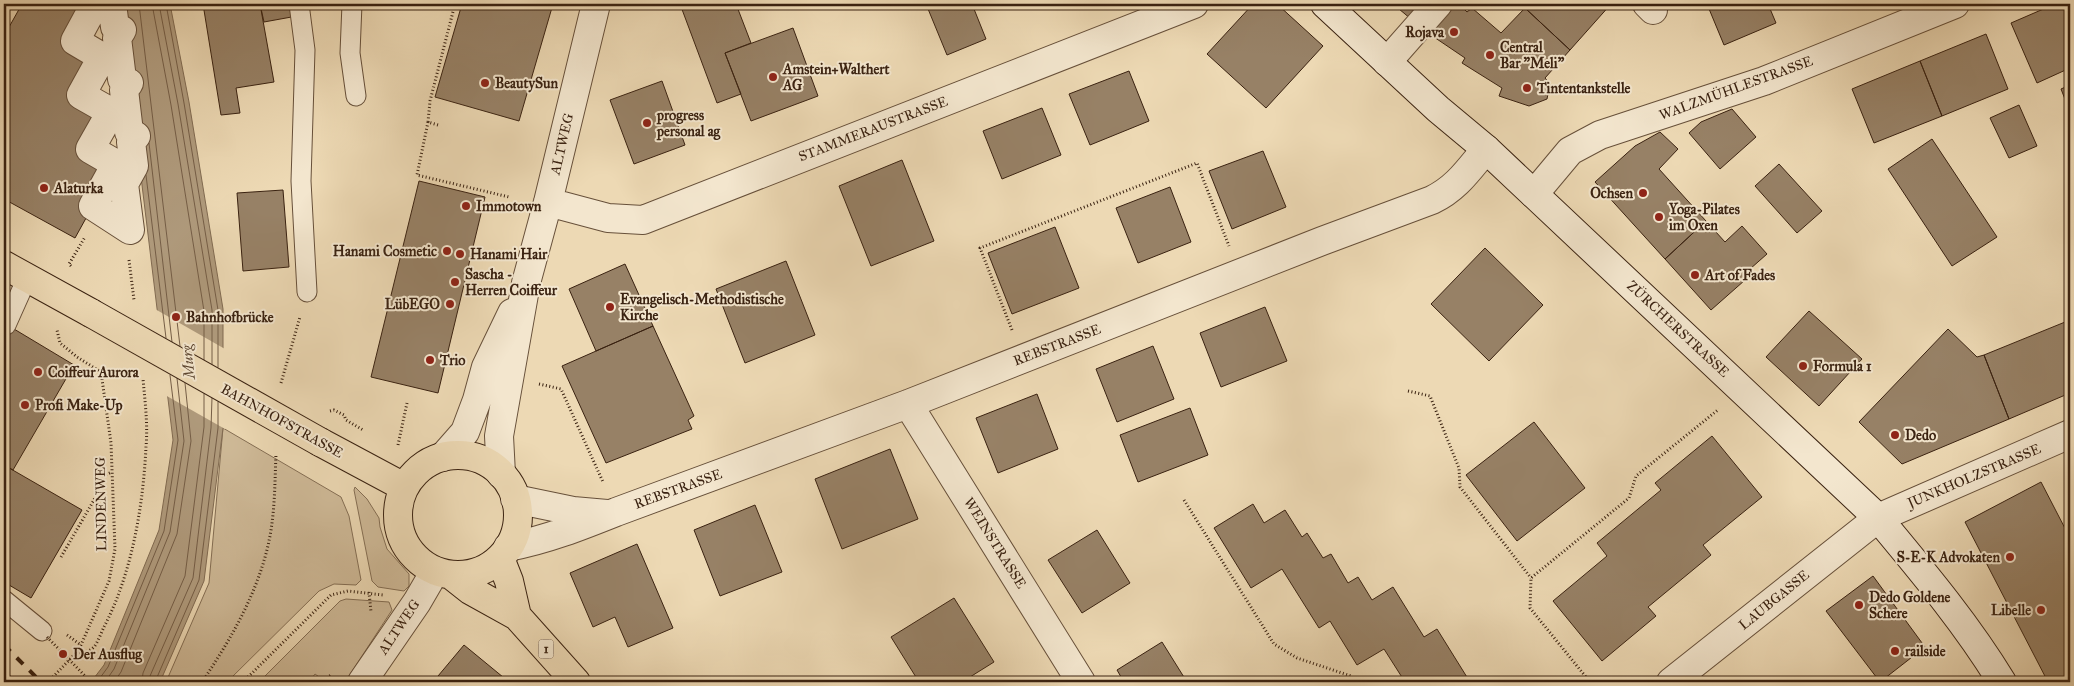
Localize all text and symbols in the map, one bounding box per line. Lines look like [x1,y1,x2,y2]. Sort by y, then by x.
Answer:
place label: Rojava [1405,24,1445,42]
marker: Rojava [1448,26,1460,38]
place label: Central Bar "Meli" [1500,39,1565,72]
marker: Central Bar "Meli" [1484,49,1496,61]
street label: WALZMÜHLESTRASSE [1656,50,1815,124]
place label: Amstein+Walthert AG [782,61,890,94]
marker: Amstein+Walthert AG [767,71,779,83]
place label: BeautySun [495,75,558,93]
marker: BeautySun [479,77,491,89]
place label: Tintentankstelle [1536,80,1631,97]
marker: Tintentankstelle [1521,82,1533,94]
street label: STAMMERAUSTRASSE [796,93,950,165]
place label: progress personal ag [656,107,721,141]
street label: ALTWEG [546,112,577,177]
marker: progress personal ag [641,117,653,129]
place label: Alaturka [53,180,104,197]
marker: Alaturka [38,182,50,194]
place label: Ochsen [1590,185,1633,202]
marker: Ochsen [1637,187,1649,199]
place label: Immotown [476,198,542,215]
marker: Immotown [460,200,472,212]
place label: Yoga-Pilates im Oxen [1668,201,1740,234]
marker: Yoga-Pilates im Oxen [1653,211,1665,223]
place label: Hanami Cosmetic [333,243,437,260]
marker: Hanami Cosmetic [441,245,453,257]
place label: Hanami Hair [470,246,548,263]
marker: Hanami Hair [454,248,466,260]
place label: Sascha - Herren Coiffeur [465,266,558,299]
place label: Art of Fades [1704,267,1775,284]
marker: Art of Fades [1689,269,1701,281]
marker: Sascha - Herren Coiffeur [449,276,461,288]
street label: ZÜRCHERSTRASSE [1623,276,1734,381]
place label: Evangelisch-Methodistische Kirche [620,291,784,324]
place label: LübEGO [385,296,440,313]
marker: LübEGO [444,298,456,310]
marker: Evangelisch-Methodistische Kirche [604,301,616,313]
place label: Bahnhofbrücke [186,309,274,326]
marker: Bahnhofbrücke [170,311,182,323]
street label: REBSTRASSE [1011,321,1103,369]
water label: Murg [177,343,199,382]
place label: Trio [439,352,465,369]
marker: Trio [424,354,436,366]
place label: Formula 1 [1813,358,1872,375]
marker: Formula 1 [1797,360,1809,372]
place label: Coiffeur Aurora [48,364,140,381]
marker: Coiffeur Aurora [32,366,44,378]
street label: BAHNHOFSTRASSE [218,380,346,462]
place label: Profi Make-Up [35,397,123,415]
marker: Profi Make-Up [19,399,31,411]
place label: Dedo [1905,427,1936,444]
marker: Dedo [1889,429,1901,441]
street label: JUNKHOLZSTRASSE [1903,440,2044,513]
street label: LINDENWEG [92,457,110,551]
street label: REBSTRASSE [632,465,724,513]
street label: WEINSTRASSE [960,494,1030,592]
place label: S-E-K Advokaten [1897,549,2000,566]
marker: S-E-K Advokaten [2004,551,2016,563]
street label: LAUBGASSE [1735,566,1813,634]
place label: Dedo Goldene Schere [1869,589,1951,622]
street label: ALTWEG [374,596,424,659]
marker: Dedo Goldene Schere [1853,599,1865,611]
place label: Libelle [1991,602,2031,619]
marker: Libelle [2035,604,2047,616]
road number: 1 [538,640,554,659]
place label: railside [1904,643,1946,660]
marker: railside [1889,645,1901,657]
place label: Der Ausflug [73,646,142,664]
marker: Der Ausflug [57,648,69,660]

